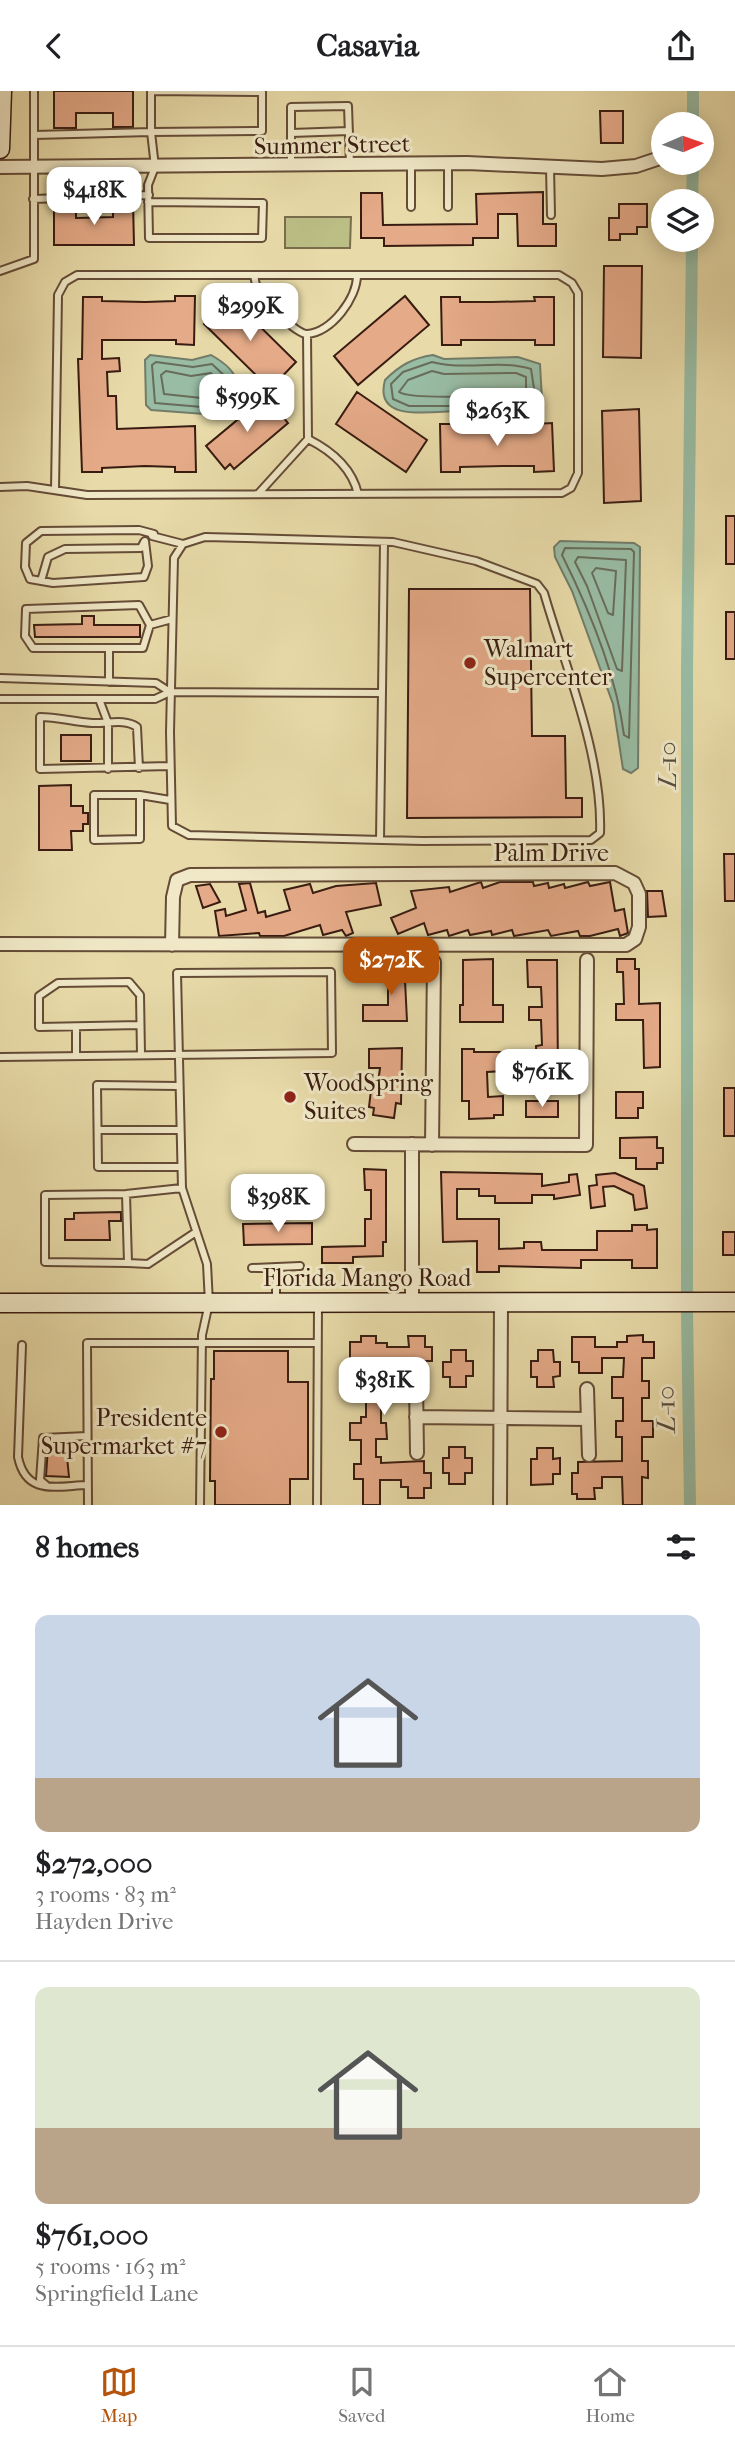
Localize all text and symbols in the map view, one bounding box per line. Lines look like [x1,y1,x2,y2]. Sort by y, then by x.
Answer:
icon: back [35,27,73,65]
text: Casavia [316,27,419,64]
icon: share [662,27,700,65]
north arrow [651,112,714,175]
map controls [651,112,714,252]
street label: Summer Street [254,130,411,160]
pin: $418K [45,167,143,227]
text: $418K [63,176,125,203]
button: layers [651,189,714,252]
pin: $299K [201,283,299,343]
text: $299K [217,292,283,319]
pin: $599K [198,375,296,434]
text: $599K [215,383,279,410]
pin: $263K [448,389,546,448]
text: $263K [465,397,529,424]
place label: Walmart Supercenter [483,635,613,691]
marker: Walmart Supercenter [462,655,478,671]
water label: L-10 [652,742,683,791]
street label: Palm Drive [493,839,609,867]
pin: $272K [342,937,440,997]
text: $272K [359,946,423,973]
pin: $761K [493,1049,591,1109]
text: $761K [511,1058,573,1085]
place label: WoodSpring Suites [303,1069,434,1125]
marker: WoodSpring Suites [282,1089,298,1105]
pin: $398K [229,1175,327,1234]
text: $398K [247,1183,309,1210]
street label: Florida Mango Road [263,1264,472,1292]
pin: $381K [335,1357,433,1417]
text: $381K [355,1366,413,1393]
water label: L-10 [650,1385,682,1435]
place label: Presidente Supermarket #7 [41,1404,207,1460]
marker: Presidente Supermarket #7 [213,1424,229,1440]
icon: filters [662,1528,700,1566]
text: 8 homes [35,1530,139,1565]
icon: home [305,1660,431,1786]
text: $272,000 [35,1846,153,1881]
text: 3 rooms · 83 m² [35,1881,176,1908]
text: Hayden Drive [35,1908,173,1935]
icon: home [305,2032,431,2158]
text: $761,000 [35,2218,149,2253]
text: 5 rooms · 163 m² [35,2253,185,2280]
text: Springfield Lane [35,2280,198,2307]
tab: Map [100,2363,138,2427]
tab: Saved [338,2363,385,2427]
tab: Home [585,2363,635,2427]

